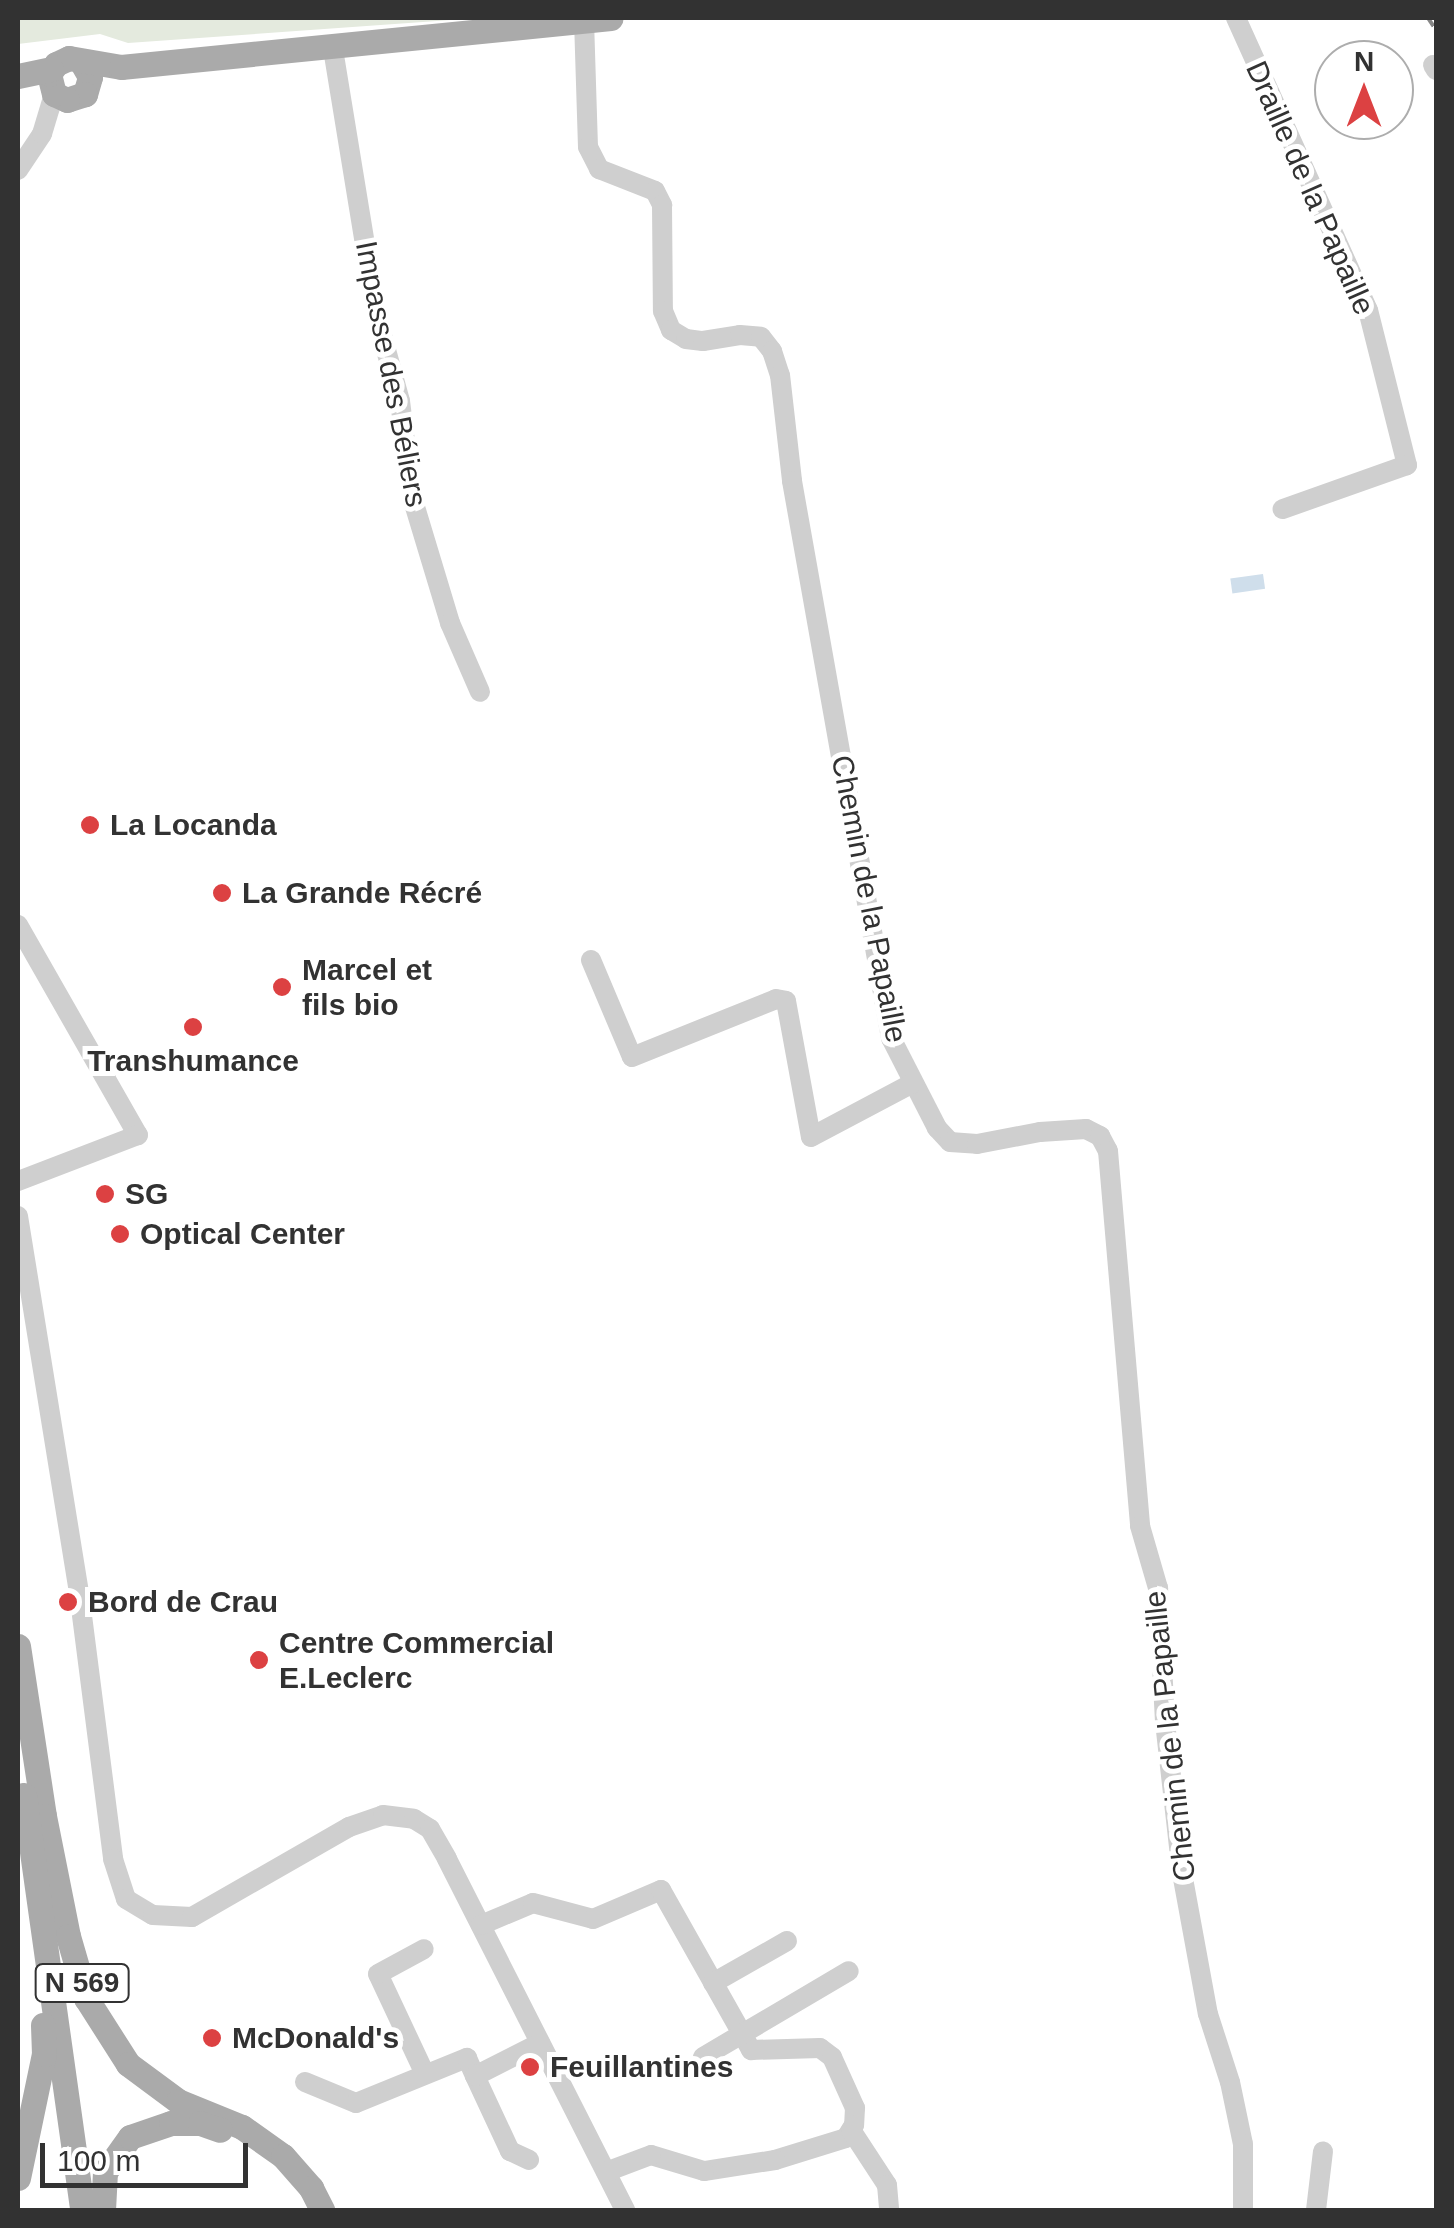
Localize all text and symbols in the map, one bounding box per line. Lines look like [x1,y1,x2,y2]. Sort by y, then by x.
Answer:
north arrow [1314,40,1414,140]
text: N [1354,46,1374,77]
street label: Draille de la Papaille [1238,56,1382,320]
street label: Impasse des Béliers [348,238,434,510]
street label: Chemin de la Papaille [823,752,915,1046]
place label: La Locanda [110,807,277,843]
marker: La Locanda [79,814,101,836]
place label: La Grande Récré [242,875,482,911]
marker: La Grande Récré [211,882,233,904]
place label: Marcel et fils bio [302,952,432,1022]
marker: Marcel et fils bio [271,976,293,998]
marker: Transhumance [182,1016,204,1038]
place label: Transhumance [87,1043,299,1079]
place label: SG [125,1176,168,1212]
marker: SG [94,1183,116,1205]
place label: Optical Center [140,1216,345,1252]
marker: Optical Center [109,1223,131,1245]
place label: Bord de Crau [88,1584,278,1620]
street label: Chemin de la Papaille [1137,1589,1203,1883]
marker: Bord de Crau [57,1591,79,1613]
place label: Centre Commercial E.Leclerc [279,1625,554,1696]
marker: Centre Commercial E.Leclerc [248,1649,270,1671]
road number: N 569 [34,1960,130,2006]
place label: McDonald's [232,2020,399,2056]
marker: McDonald's [201,2027,223,2049]
place label: Feuillantines [550,2049,733,2085]
marker: Feuillantines [519,2056,541,2078]
scale bar [45,2123,252,2185]
text: 100 m [57,2144,140,2177]

